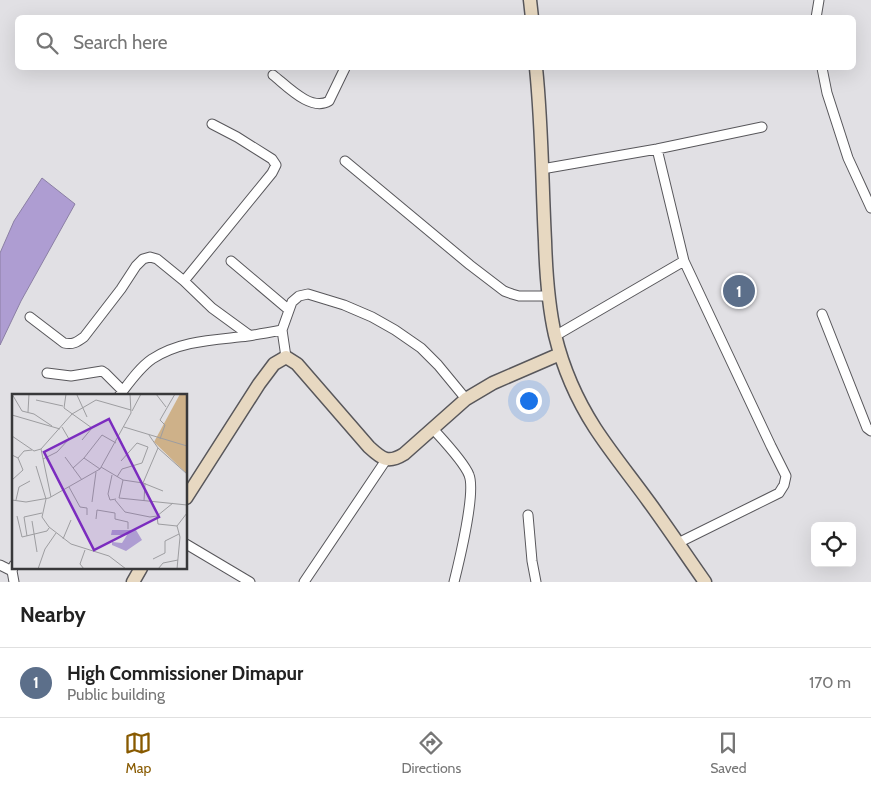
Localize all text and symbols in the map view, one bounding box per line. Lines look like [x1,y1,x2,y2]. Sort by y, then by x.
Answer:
search box [15,15,856,70]
icon: search [33,29,61,57]
text: Search here [73,31,167,54]
pin: 1 [723,272,755,310]
your location [516,388,542,414]
inset map [12,394,188,570]
map controls [811,522,856,567]
button: locate [811,522,856,567]
text: Nearby [20,602,86,627]
text: High Commissioner Dimapur [67,662,303,685]
text: 1 [33,673,39,692]
text: 170 m [809,673,851,692]
text: Public building [67,685,165,704]
tab: Map [124,729,152,777]
tab: Directions [401,729,461,777]
tab: Saved [710,729,747,777]

